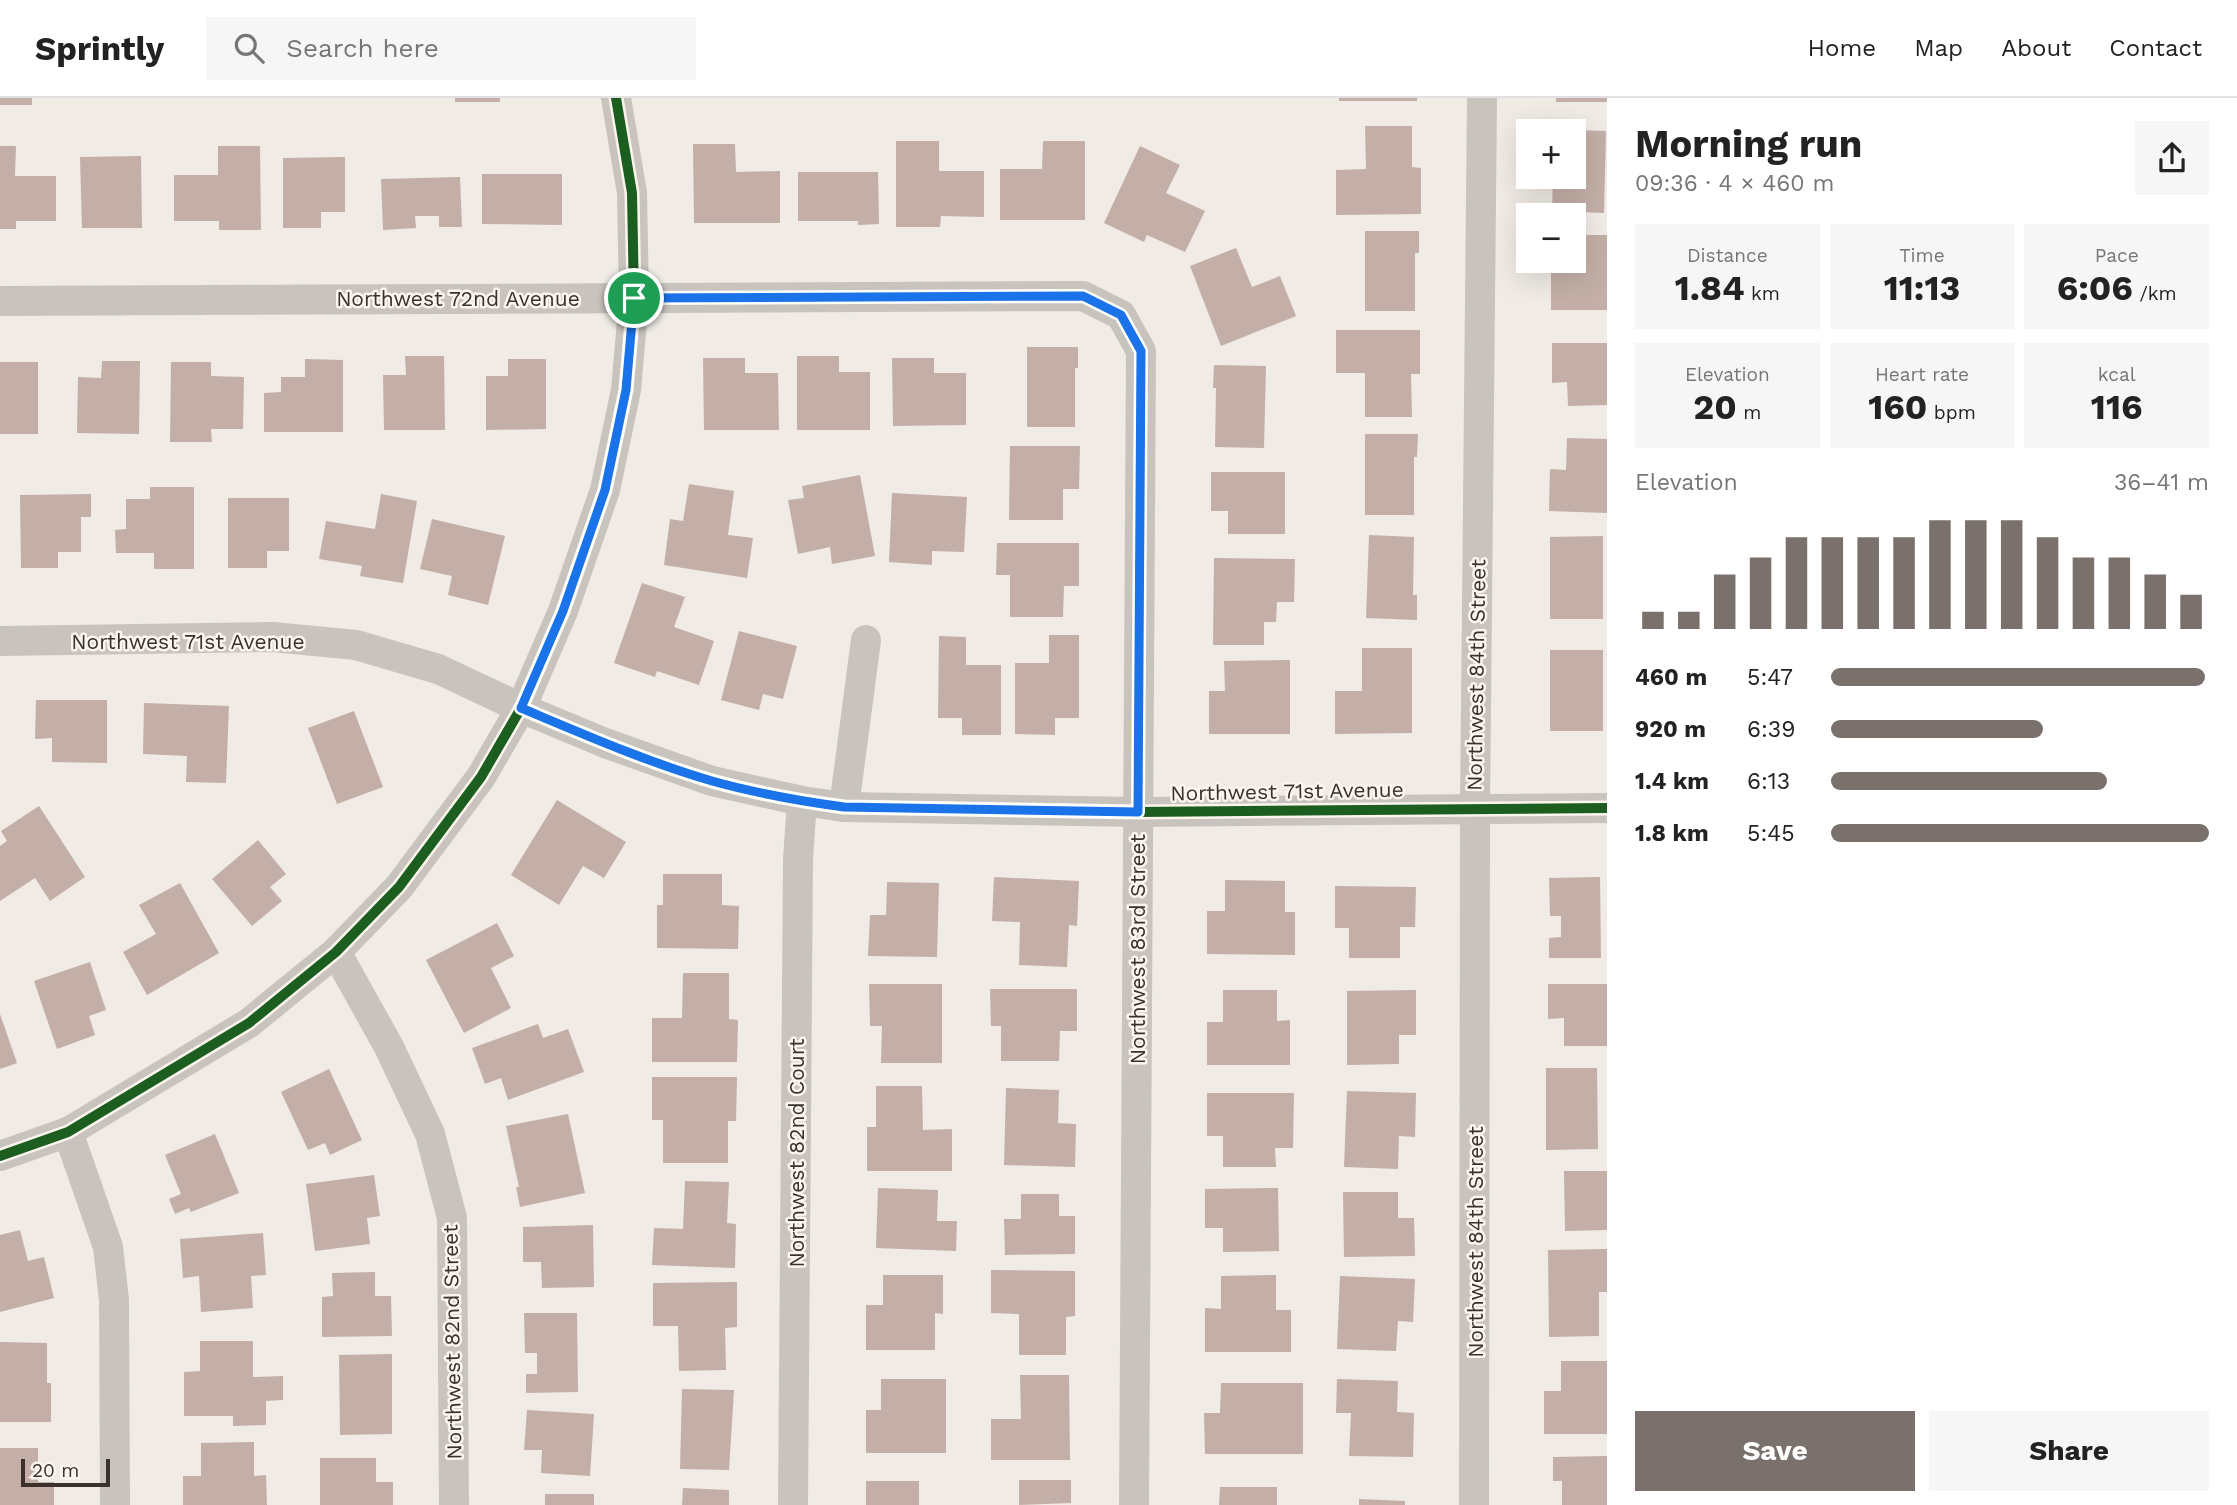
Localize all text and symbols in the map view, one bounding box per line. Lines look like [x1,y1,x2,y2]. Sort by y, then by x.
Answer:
search box [206,17,696,80]
text: Sprintly [35,29,164,68]
icon: search [230,29,268,67]
text: Search here [286,33,439,63]
text: Home [1808,34,1876,62]
text: Map [1914,34,1963,62]
text: About [2001,34,2071,62]
text: Contact [2109,34,2202,62]
map controls [1516,119,1586,273]
button: + [1516,119,1586,189]
button: share [2135,121,2209,195]
text: Morning run [1635,122,1862,166]
text: 09:36 · 4 × 460 m [1635,170,1834,197]
button: − [1516,203,1586,273]
text: Distance [1687,244,1768,267]
text: Time [1899,244,1945,267]
text: Pace [2095,244,2139,267]
text: 1.84 [1675,267,1745,309]
text: 11:13 [1884,267,1960,309]
text: 6:06 [2057,267,2133,309]
pin [604,268,664,328]
icon: arrive [615,279,653,317]
text: km [1745,282,1780,305]
text: /km [2133,282,2177,305]
street label: Northwest 72nd Avenue [336,286,580,311]
text: Elevation [1685,363,1770,386]
text: Heart rate [1875,363,1969,386]
text: kcal [2098,363,2135,386]
text: 20 [1693,386,1737,428]
text: 160 [1868,386,1927,428]
text: 116 [2091,386,2143,428]
text: m [1737,401,1761,424]
text: bpm [1927,401,1976,424]
text: Elevation [1635,469,1738,496]
text: 36–41 m [2114,469,2209,496]
street label: Northwest 84th Street [1461,559,1491,791]
street label: Northwest 71st Avenue [71,629,305,654]
text: 460 m [1635,664,1707,691]
text: 5:47 [1747,664,1793,691]
text: 920 m [1635,716,1706,743]
text: 6:39 [1747,716,1795,743]
text: 1.4 km [1635,768,1709,795]
text: 6:13 [1747,768,1790,795]
street label: Northwest 71st Avenue [1170,776,1404,806]
text: 1.8 km [1635,820,1709,847]
text: 5:45 [1747,820,1795,847]
street label: Northwest 83rd Street [1125,834,1150,1064]
street label: Northwest 82nd Court [784,1038,809,1267]
street label: Northwest 84th Street [1463,1126,1488,1358]
street label: Northwest 82nd Street [437,1224,467,1460]
button: Save [1635,1411,1915,1491]
button: Share [1929,1411,2209,1491]
scale bar [21,1456,110,1488]
text: 20 m [32,1459,79,1482]

